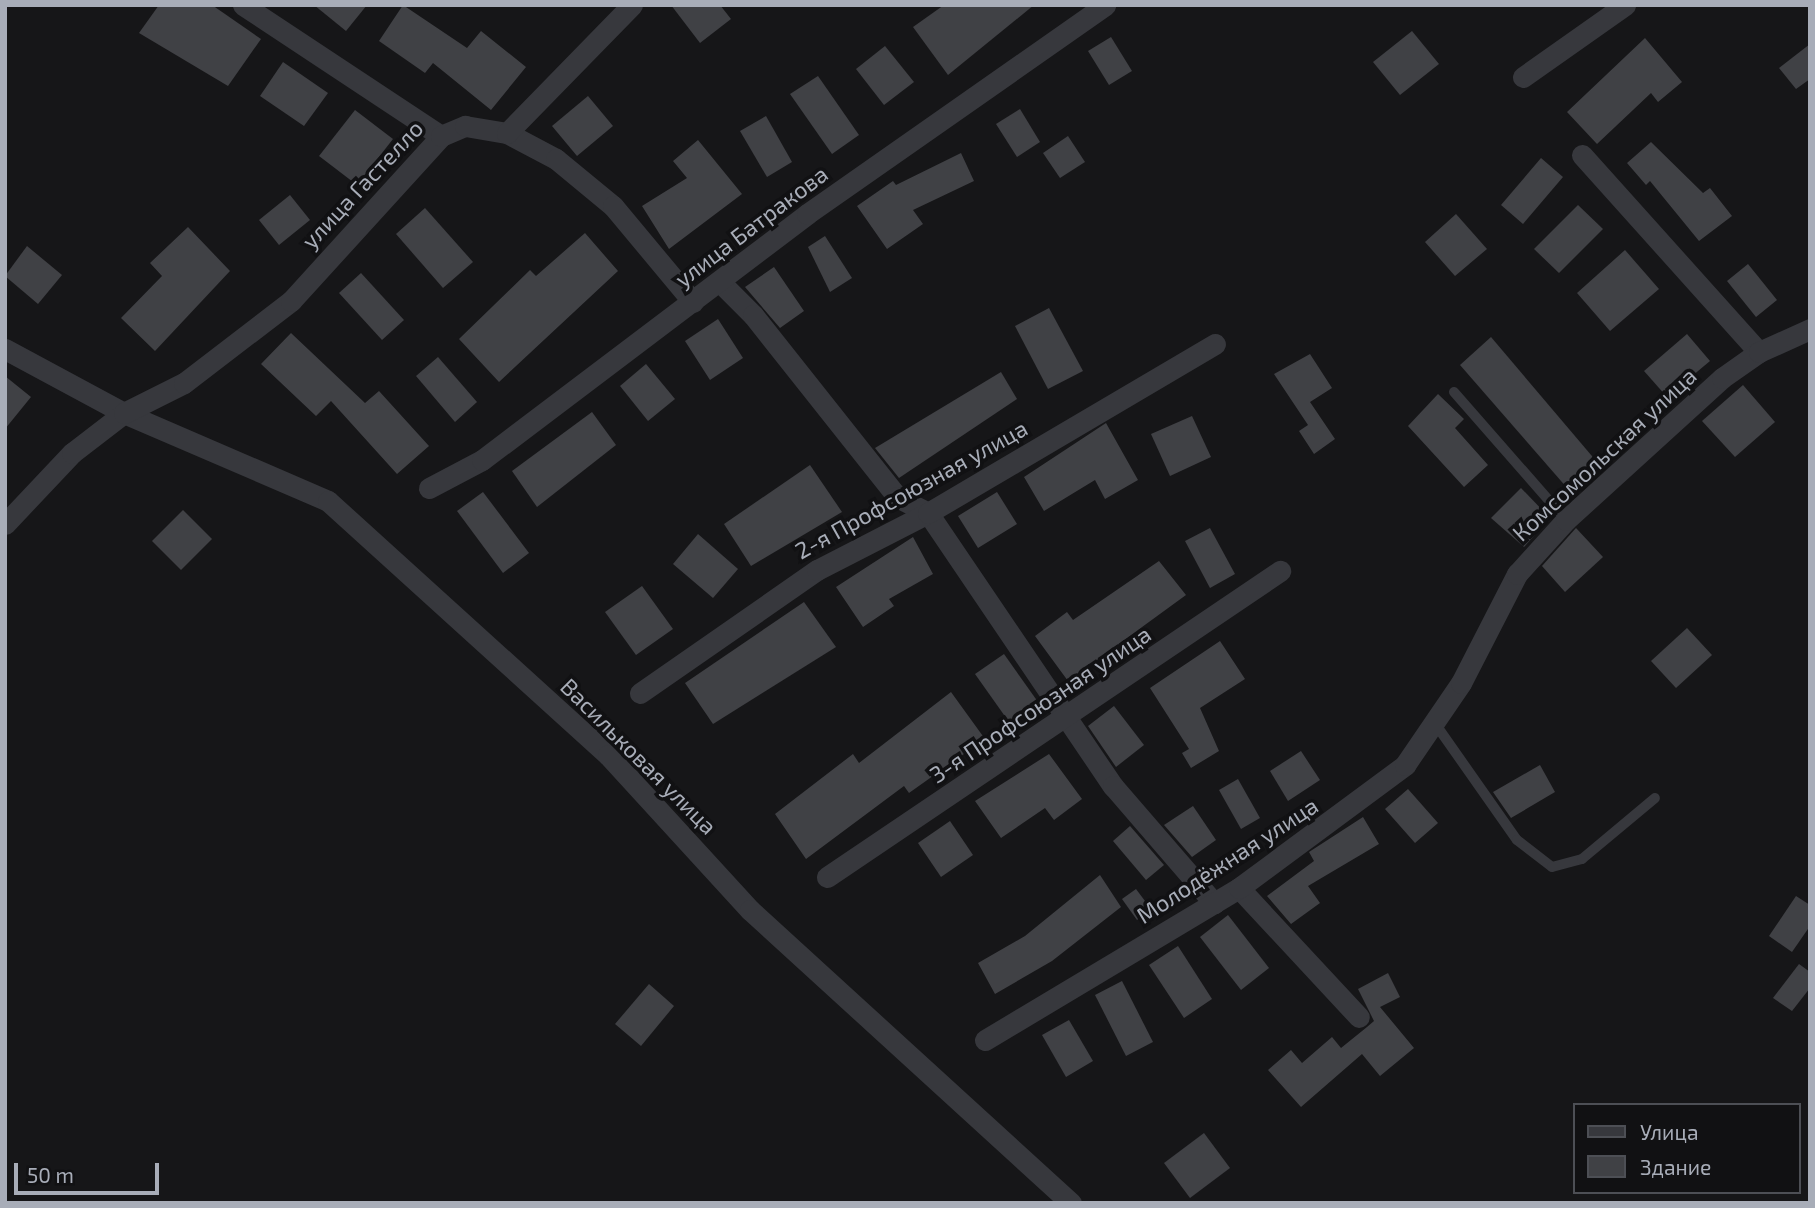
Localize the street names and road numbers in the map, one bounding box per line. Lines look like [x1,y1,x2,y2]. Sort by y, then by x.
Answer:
street label: улица Гастелло [296,114,428,254]
street label: улица Батракова [669,160,833,292]
street label: Комсомольская улица [1506,362,1702,546]
street label: 2-я Профсоюзная улица [790,414,1032,564]
street label: 3-я Профсоюзная улица [924,620,1156,788]
street label: Васильковая улица [555,672,723,840]
street label: Молодёжная улица [1131,791,1323,929]

